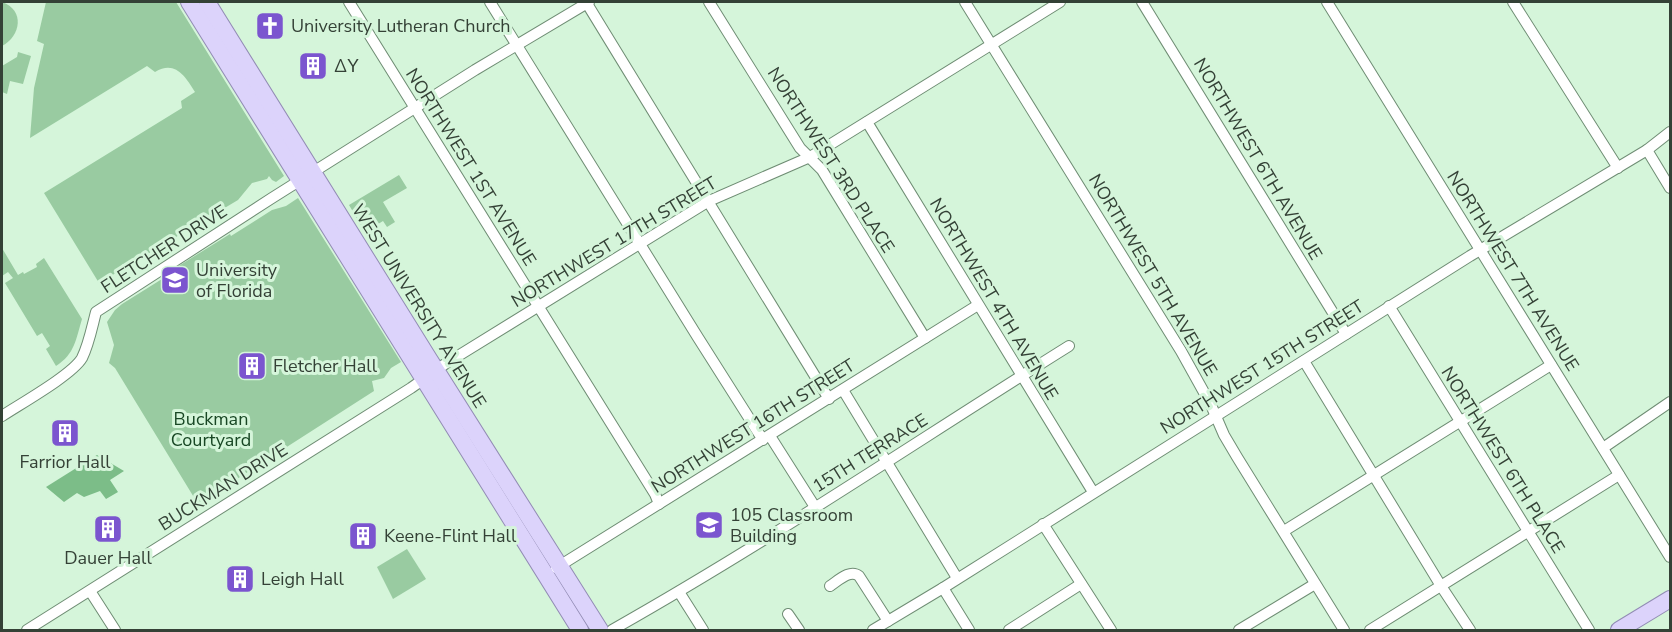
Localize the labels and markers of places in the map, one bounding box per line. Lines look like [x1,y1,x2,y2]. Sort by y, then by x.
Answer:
church icon: University Lutheran Church [254,10,286,42]
place label: University Lutheran Church [291,14,511,38]
building icon: ΔΥ [297,50,329,82]
place label: ΔΥ [334,54,359,78]
place label: University of Florida [196,258,278,303]
school or university icon: University of Florida [159,264,191,296]
building icon: Fletcher Hall [236,350,268,382]
place label: Fletcher Hall [273,354,378,378]
building icon: Farrior Hall [49,417,81,449]
place label: Farrior Hall [19,450,111,474]
place label: 105 Classroom Building [730,503,853,548]
school or university icon: 105 Classroom Building [693,509,725,541]
building icon: Dauer Hall [92,513,124,545]
building icon: Keene-Flint Hall [347,520,379,552]
place label: Keene-Flint Hall [384,524,517,548]
place label: Dauer Hall [64,546,152,570]
building icon: Leigh Hall [224,563,256,595]
place label: Leigh Hall [261,567,344,591]

